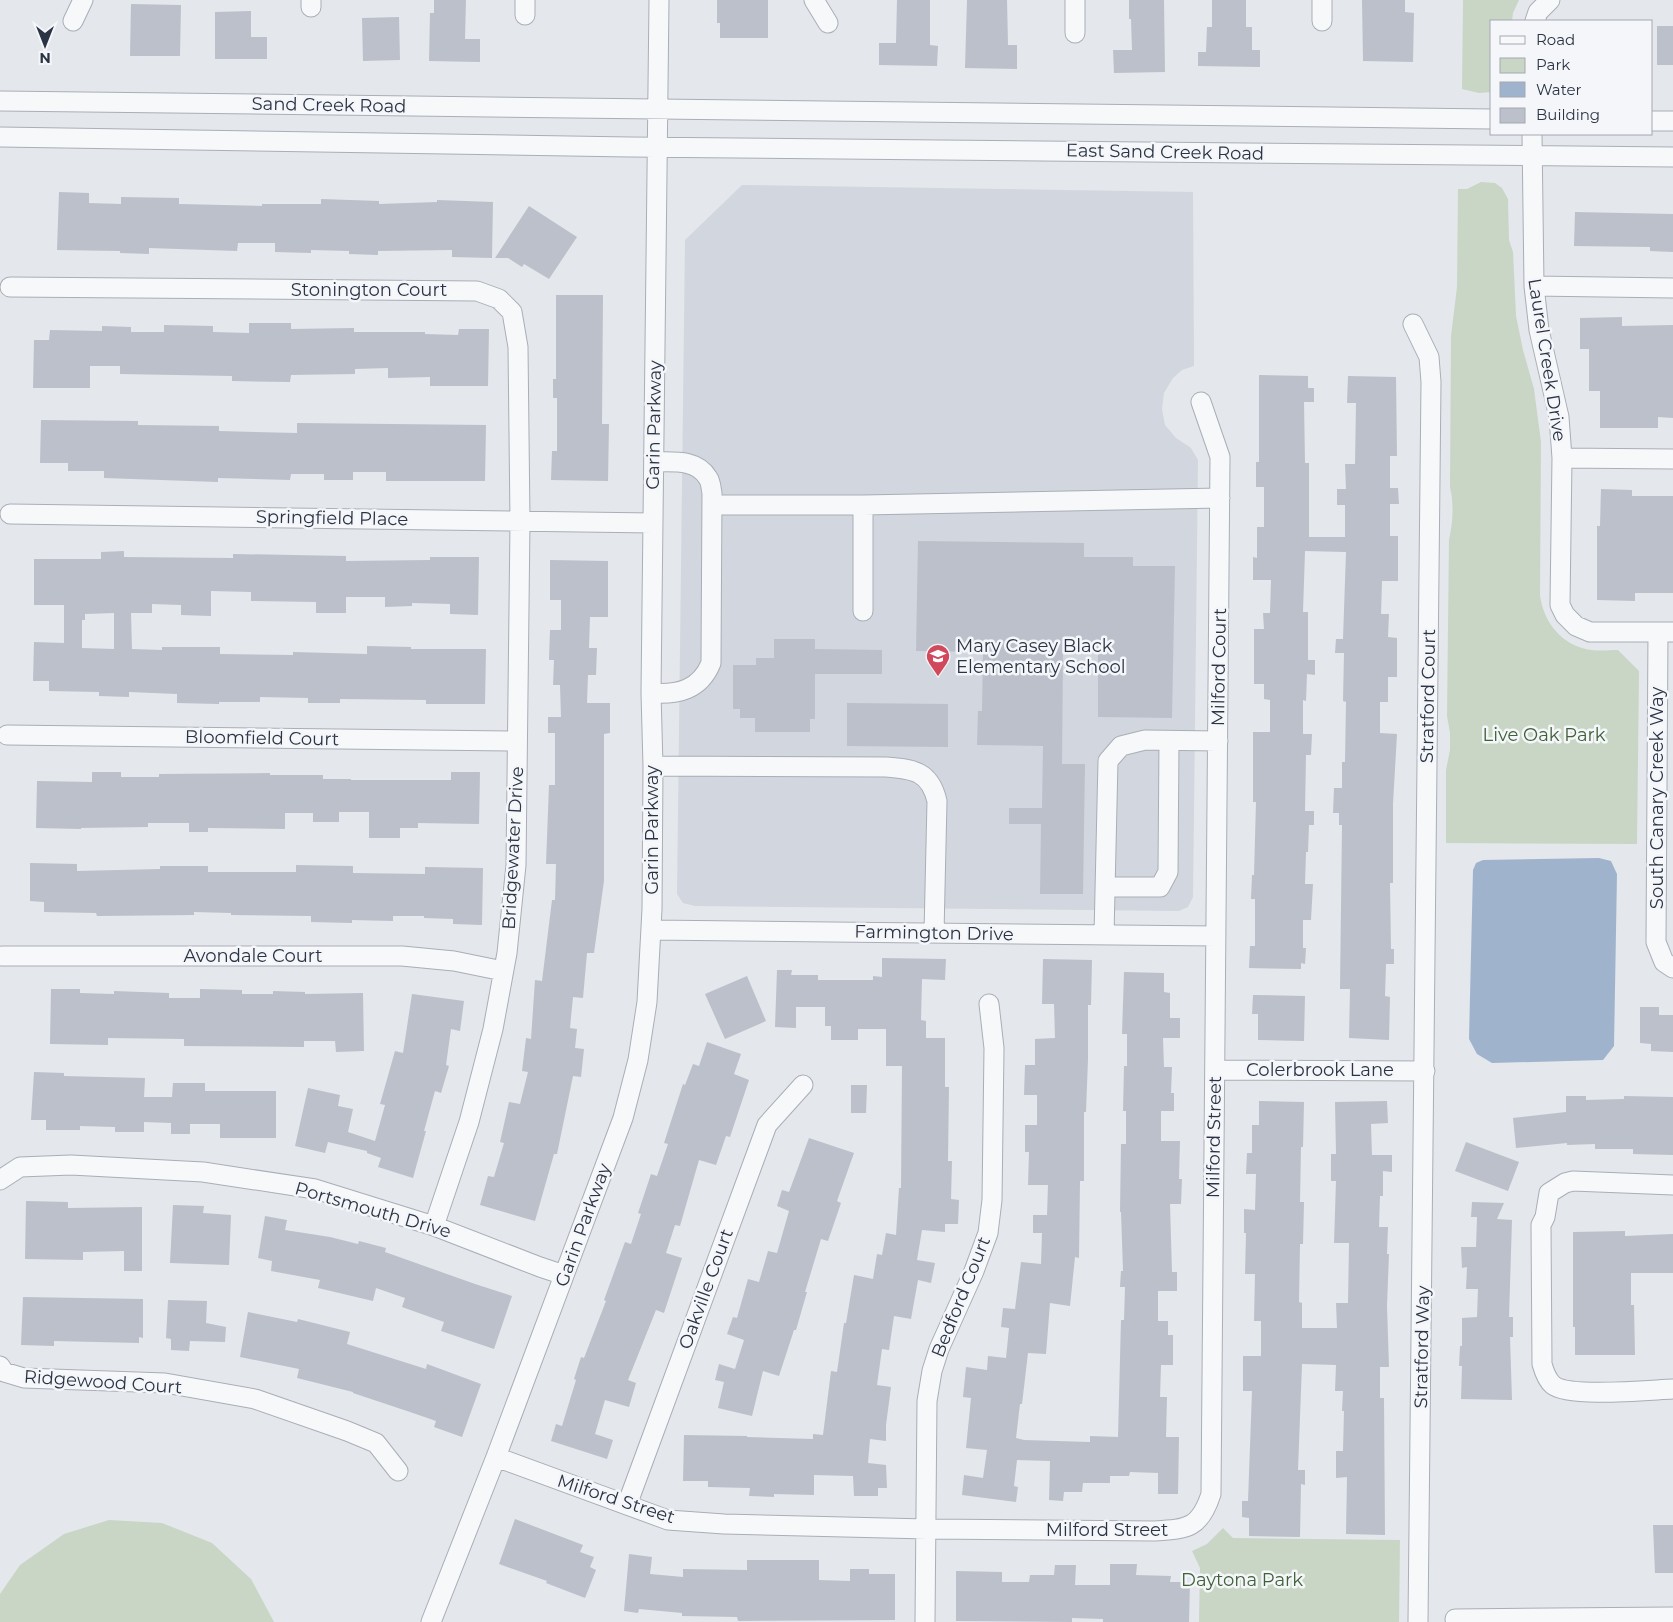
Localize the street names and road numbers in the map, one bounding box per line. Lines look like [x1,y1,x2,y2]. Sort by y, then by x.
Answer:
street label: Sand Creek Road [251,93,407,117]
street label: East Sand Creek Road [1066,139,1264,165]
street label: Laurel Creek Drive [1523,277,1571,443]
street label: Stonington Court [291,279,447,301]
street label: Garin Parkway [642,360,666,490]
street label: Springfield Place [256,506,409,530]
street label: Milford Court [1207,608,1231,726]
street label: Stratford Court [1416,629,1440,763]
street label: South Canary Creek Way [1646,687,1668,909]
street label: Bloomfield Court [185,726,339,750]
street label: Garin Parkway [641,765,663,895]
street label: Bridgewater Drive [498,766,528,930]
street label: Farmington Drive [854,921,1014,945]
street label: Avondale Court [183,945,323,967]
street label: Colerbrook Lane [1246,1059,1394,1081]
street label: Milford Street [1202,1076,1226,1198]
street label: Garin Parkway [551,1160,616,1290]
street label: Portsmouth Drive [292,1177,454,1243]
street label: Oakville Court [674,1226,738,1352]
street label: Bedford Court [927,1233,995,1361]
street label: Stratford Way [1410,1285,1434,1409]
street label: Ridgewood Court [23,1365,183,1399]
street label: Milford Street [554,1470,678,1528]
street label: Milford Street [1046,1519,1168,1541]

